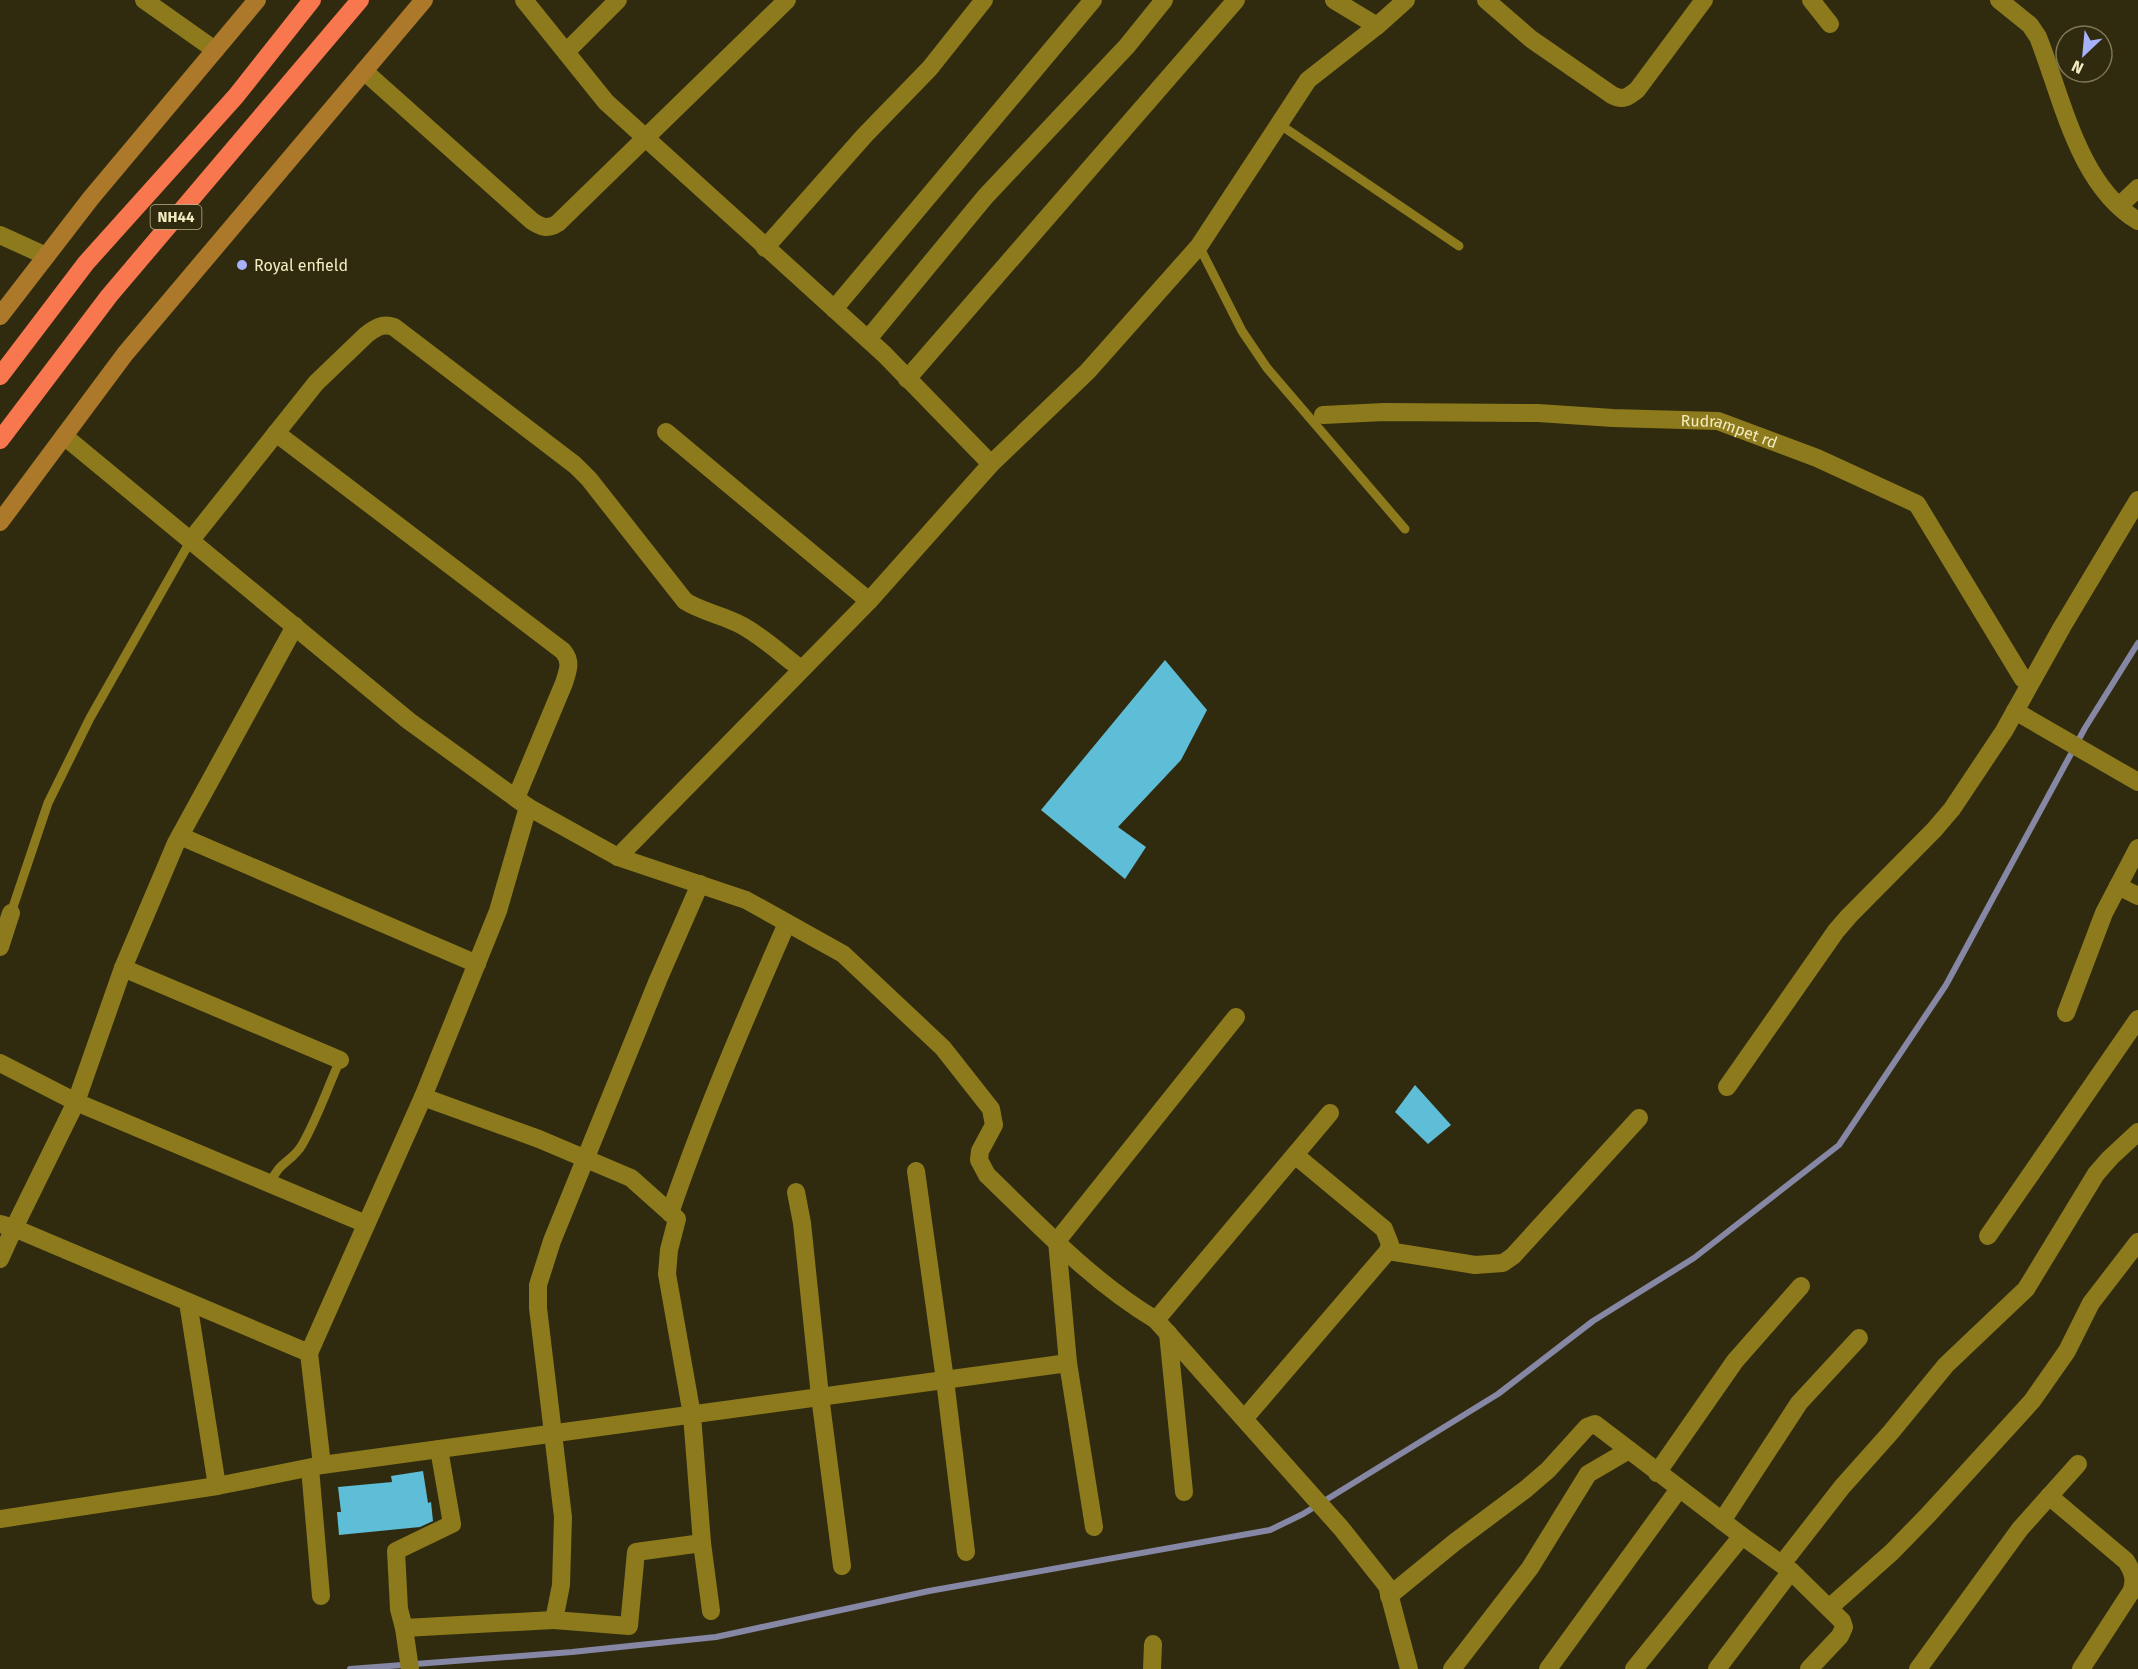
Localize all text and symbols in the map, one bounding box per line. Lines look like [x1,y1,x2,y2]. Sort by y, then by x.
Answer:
north arrow [2054,24,2114,84]
text: N [2069,56,2087,78]
road number: NH44 [150,205,201,229]
place label: Royal enfield [254,256,348,275]
marker: Royal enfield [235,258,249,272]
street label: Rudrampet rd [1680,411,1780,452]

